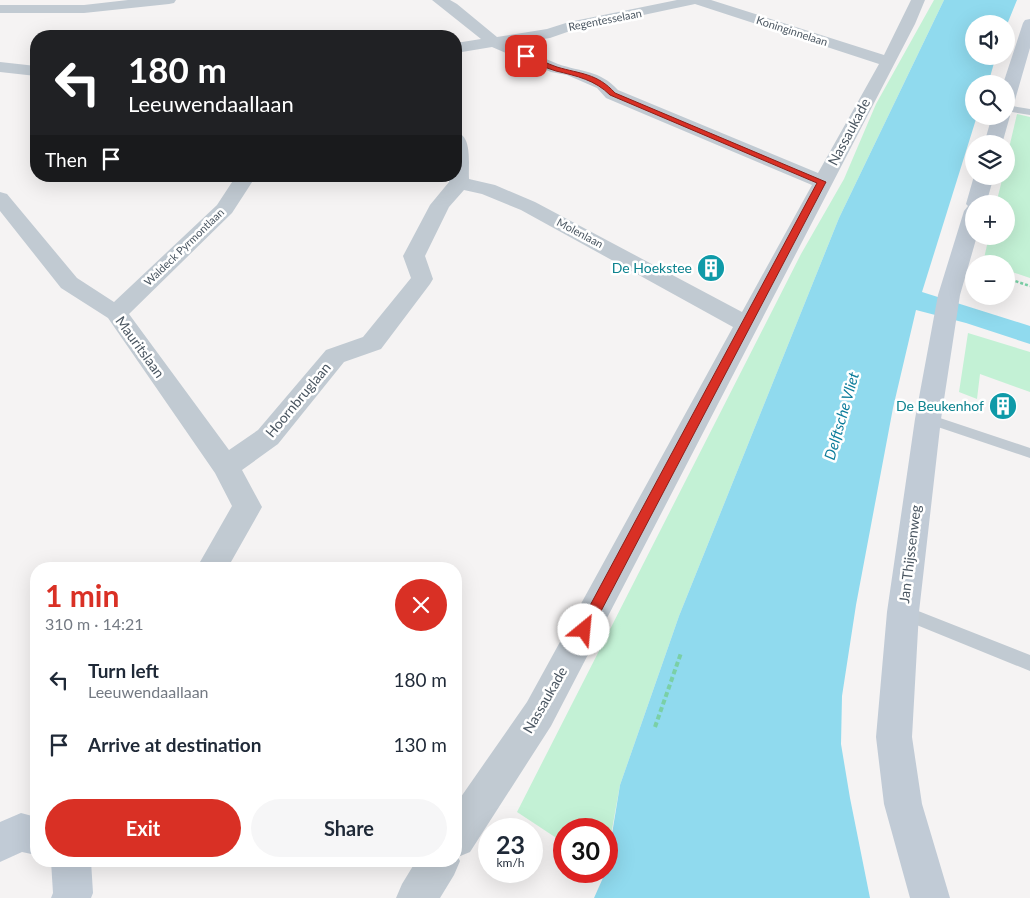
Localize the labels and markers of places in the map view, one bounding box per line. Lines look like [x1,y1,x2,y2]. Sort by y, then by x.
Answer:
pin [505,35,547,77]
building icon: De Hoekstee [696,253,726,283]
place label: De Hoekstee [612,259,692,276]
building icon: De Beukenhof [988,391,1018,421]
place label: De Beukenhof [896,397,984,414]

